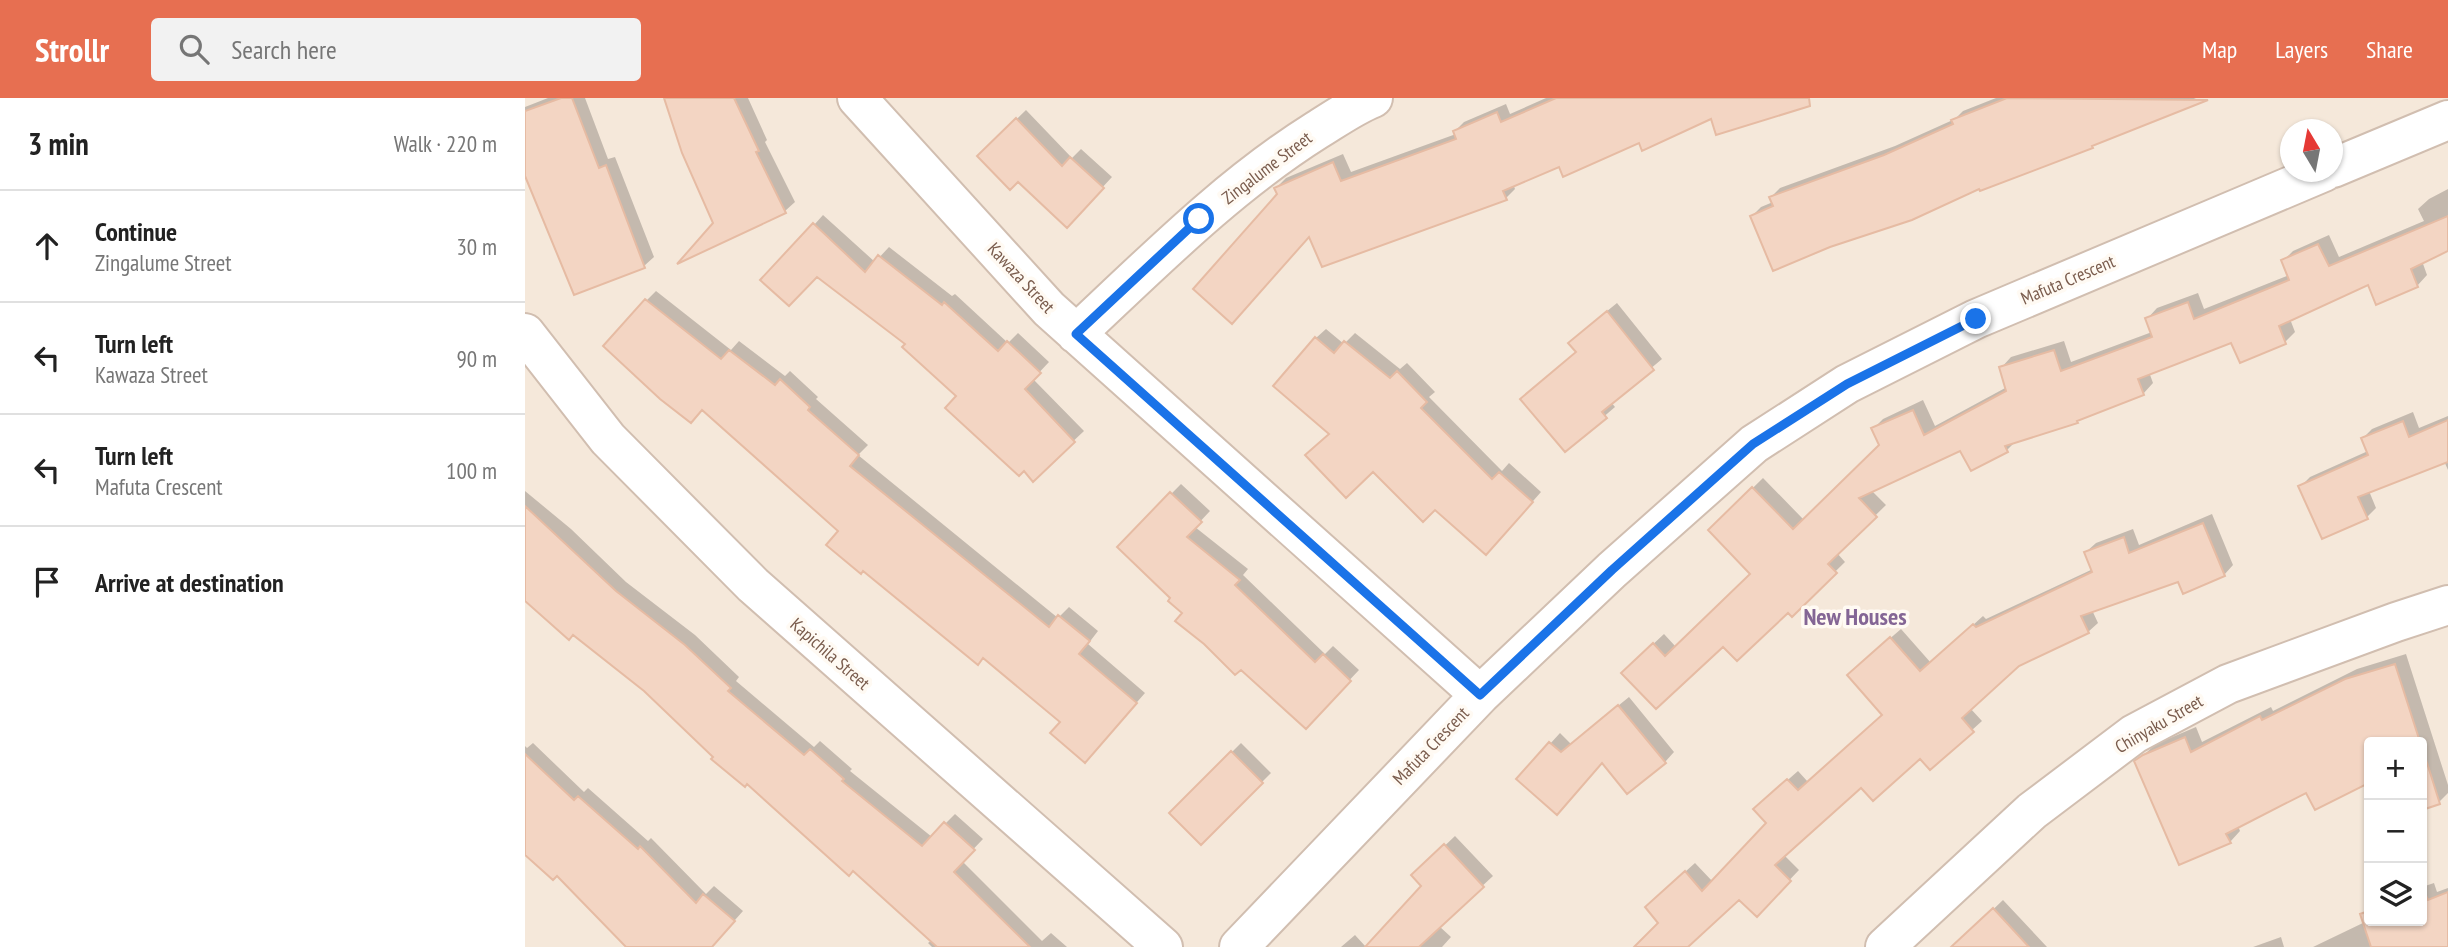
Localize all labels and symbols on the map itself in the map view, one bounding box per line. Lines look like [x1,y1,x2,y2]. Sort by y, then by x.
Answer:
north arrow [2280,119,2343,182]
street label: Zingalume Street [1217,126,1316,209]
route start [1183,203,1214,234]
street label: Kawaza Street [983,238,1060,318]
street label: Mafuta Crescent [2017,249,2118,310]
route end [1960,303,1991,334]
district label: New Houses [1803,601,1907,632]
street label: Kapichila Street [786,613,875,695]
street label: Chinyaku Street [2111,689,2207,758]
street label: Mafuta Crescent [1388,702,1474,790]

